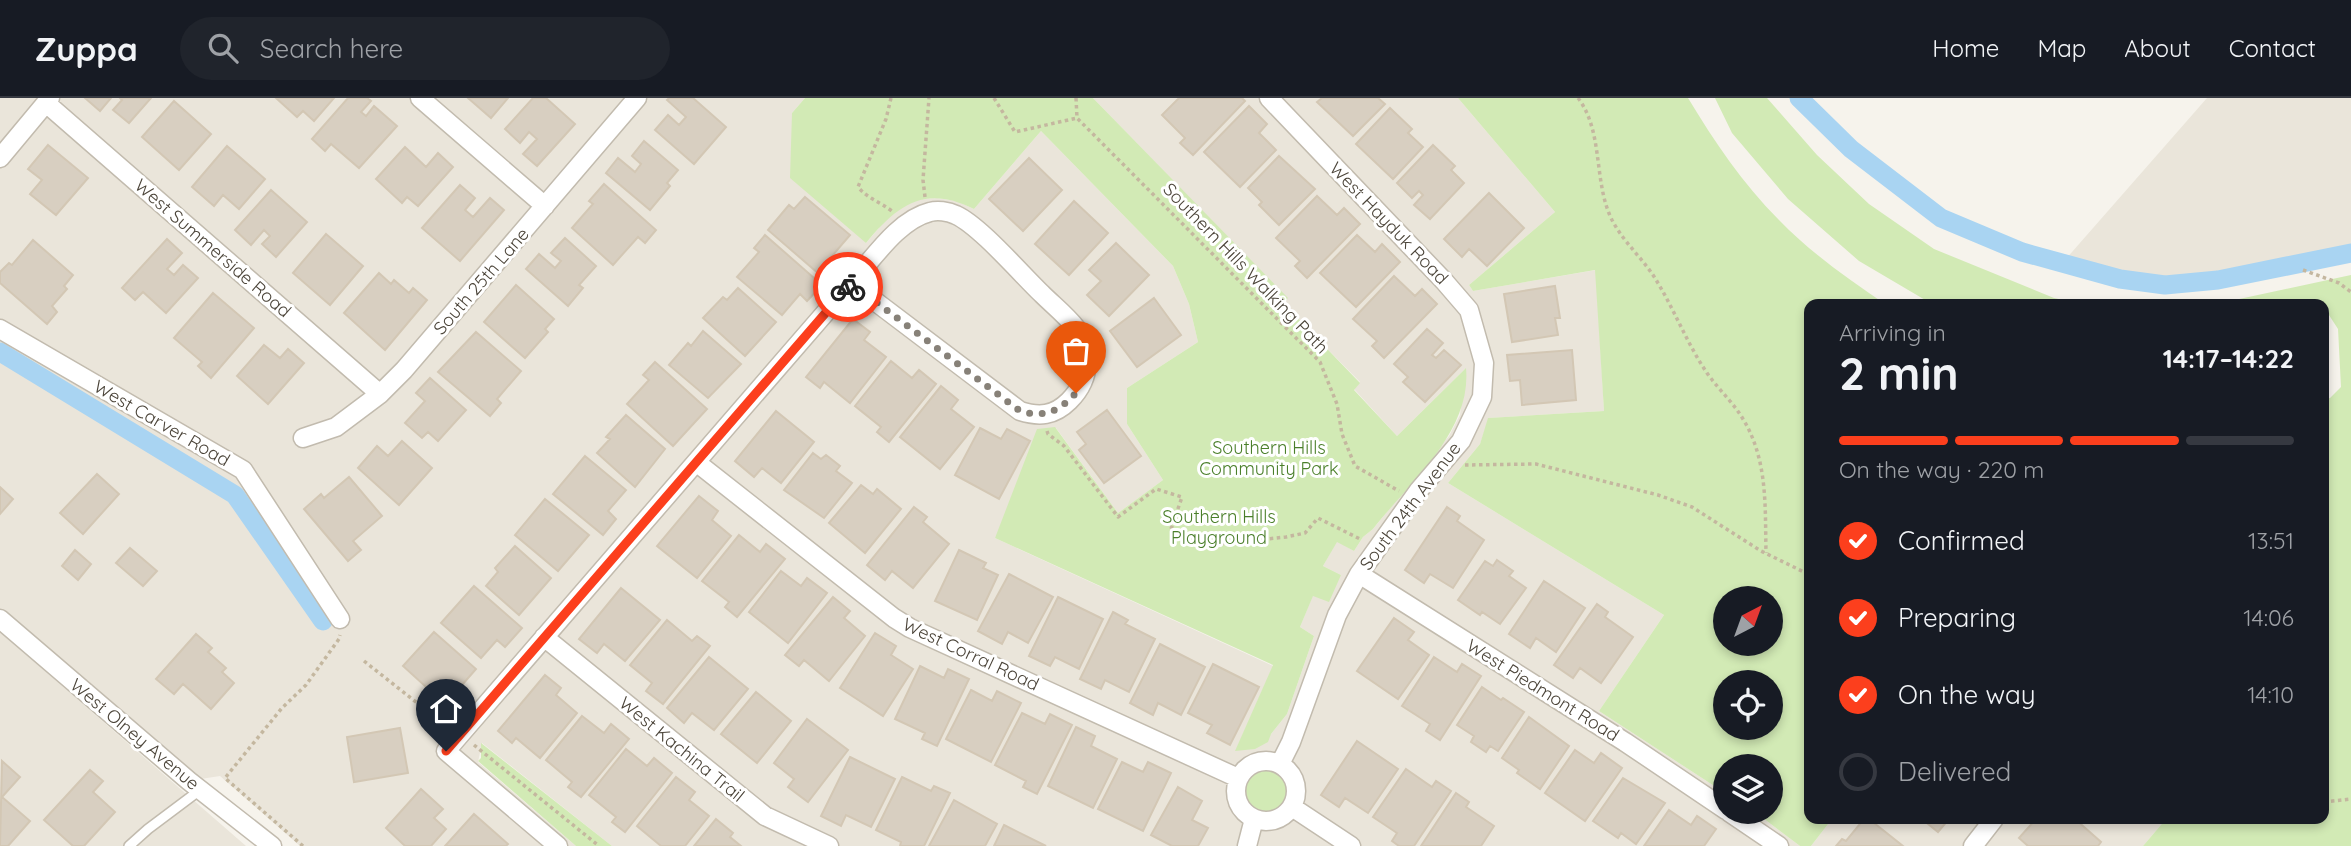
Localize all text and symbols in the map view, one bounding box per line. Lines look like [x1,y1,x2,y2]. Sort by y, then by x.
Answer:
search box [180,17,670,80]
text: Zuppa [35,28,138,69]
icon: search [204,29,242,67]
text: Search here [260,32,403,65]
text: Home [1932,33,1999,63]
text: Map [2037,33,2086,63]
text: About [2124,33,2191,63]
text: Contact [2229,33,2316,63]
street label: West Hayduk Road [1325,157,1453,289]
street label: West Summerside Road [130,174,296,322]
street label: Southern Hills Walking Path [1158,178,1334,358]
street label: South 25th Lane [428,223,534,339]
courier [813,252,883,322]
icon: bike [829,268,867,306]
text: Arriving in [1839,318,1946,347]
pin [1046,321,1106,393]
icon: bag [1057,332,1095,370]
text: 14:17–14:22 [2163,342,2294,375]
text: 2 min [1839,344,1959,402]
street label: West Carver Road [90,375,234,471]
park label: Southern Hills Community Park [1199,436,1339,480]
street label: South 24th Avenue [1354,437,1466,575]
text: On the way · 220 m [1839,455,2044,484]
park label: Southern Hills Playground [1162,505,1276,549]
icon: check [1839,522,1877,560]
text: Confirmed [1898,524,2025,557]
text: 13:51 [2248,526,2294,555]
north arrow [1713,586,1783,656]
map controls [1713,586,1783,824]
icon: check [1839,599,1877,637]
text: Preparing [1898,601,2016,634]
text: 14:06 [2243,603,2294,632]
street label: West Corral Road [899,612,1043,696]
street label: West Piedmont Road [1462,634,1624,746]
button: locate [1713,670,1783,740]
street label: West Olney Avenue [66,673,204,795]
icon: check [1839,676,1877,714]
text: On the way [1898,678,2036,711]
pin [416,679,476,751]
text: 14:10 [2247,680,2294,709]
icon: home [427,690,465,728]
street label: West Kachina Trail [615,691,749,807]
button: layers [1713,754,1783,824]
text: Delivered [1898,755,2011,788]

